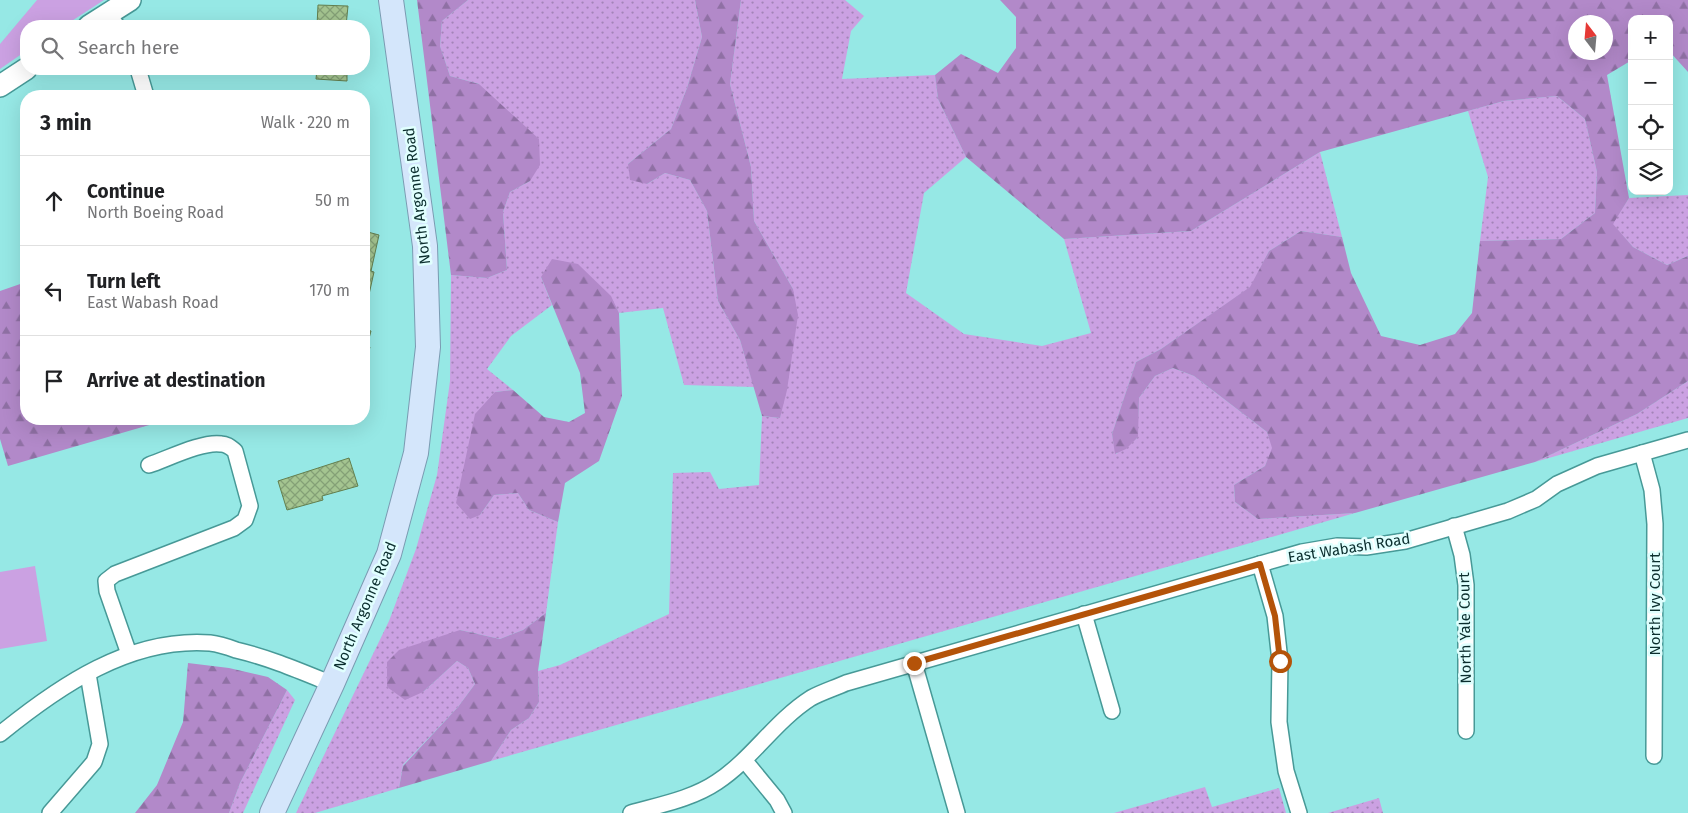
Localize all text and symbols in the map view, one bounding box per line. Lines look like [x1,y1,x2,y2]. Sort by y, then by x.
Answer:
north arrow [1568,15,1613,60]
map controls [1628,15,1673,195]
button: + [1628,15,1673,60]
search box [20,20,370,75]
icon: search [38,34,66,62]
text: Search here [78,36,179,59]
button: − [1628,60,1673,105]
button: locate [1628,105,1673,150]
text: 3 min [40,110,92,136]
text: Walk · 220 m [261,113,350,132]
street label: North Argonne Road [400,127,434,265]
button: layers [1628,150,1673,195]
text: Continue [87,180,165,203]
icon: ahead [40,187,68,215]
text: 50 m [315,191,350,210]
text: North Boeing Road [87,203,224,222]
text: Turn left [87,270,161,293]
icon: left [40,277,68,305]
text: 170 m [309,281,350,300]
text: East Wabash Road [87,293,219,312]
icon: arrive [40,367,68,395]
text: Arrive at destination [87,369,266,392]
street label: East Wabash Road [1287,529,1411,567]
street label: North Argonne Road [330,539,400,673]
street label: North Ivy Court [1646,552,1664,655]
street label: North Yale Court [1455,572,1475,684]
route start [1269,650,1292,673]
route end [903,652,926,675]

